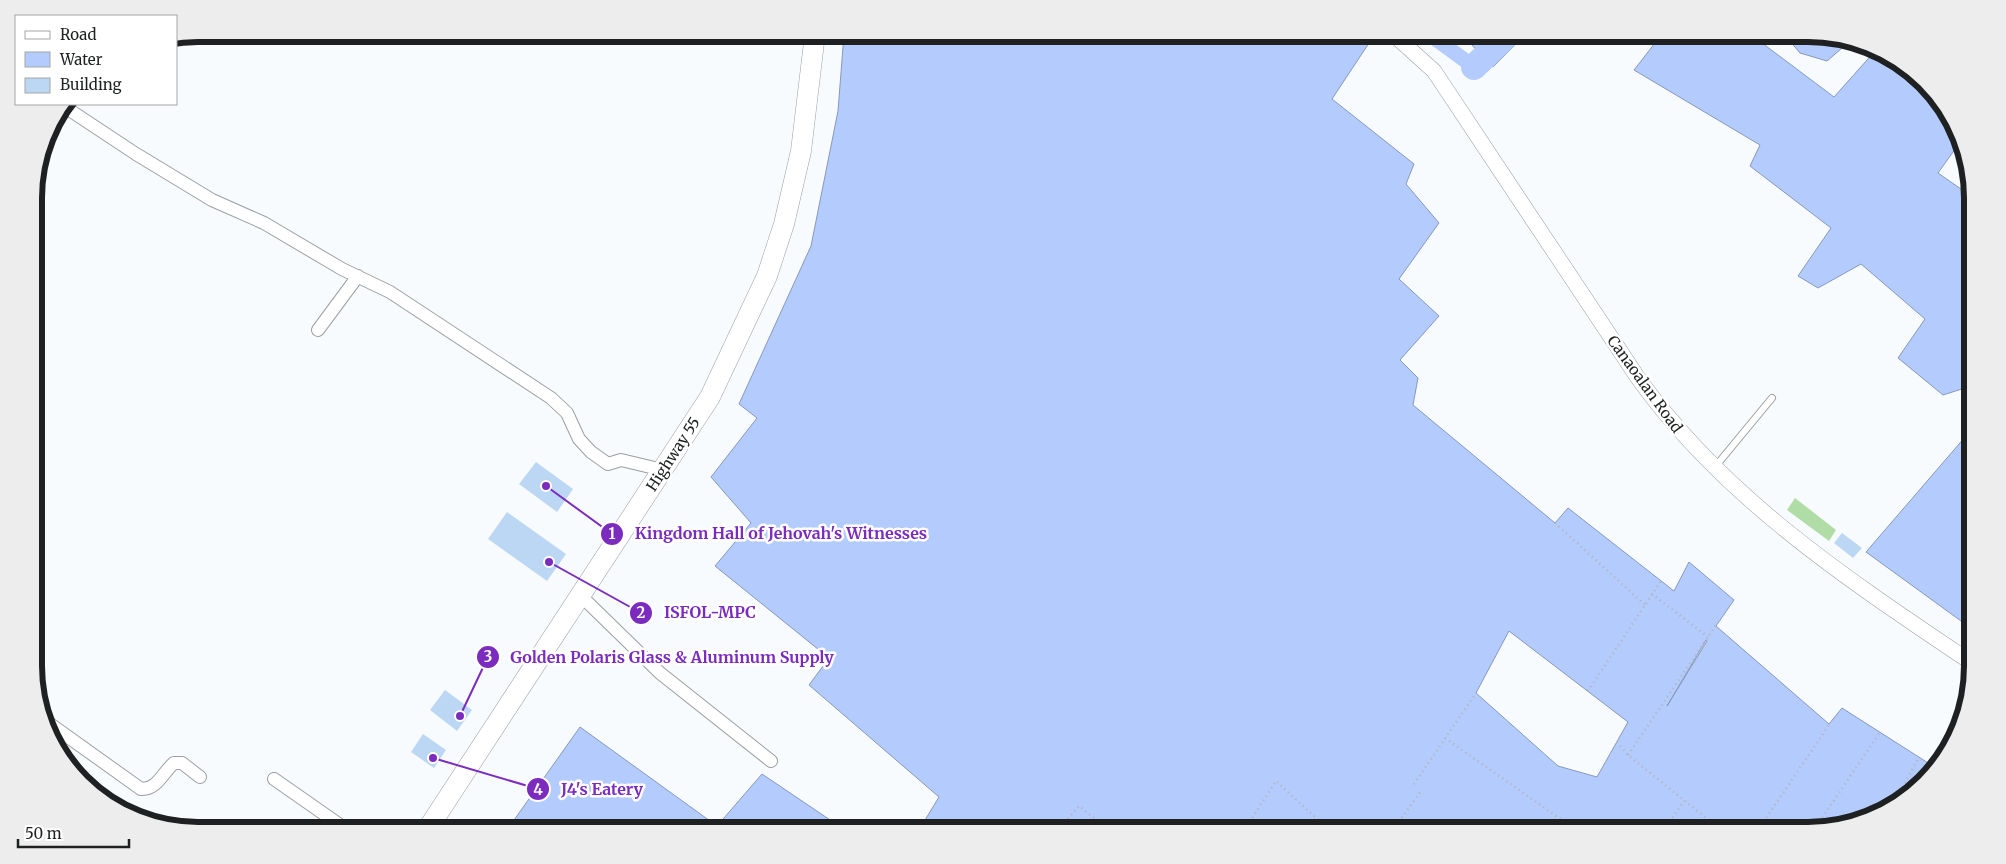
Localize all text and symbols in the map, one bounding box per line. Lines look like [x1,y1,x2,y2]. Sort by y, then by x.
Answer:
legend [15,15,178,105]
text: Road [60,25,96,44]
text: Water [59,50,103,69]
text: Building [60,75,122,94]
street label: Canaoalan Road [1603,332,1687,436]
street label: Highway 55 [642,413,704,495]
callout: Kingdom Hall of Jehovah's Witnesses [600,518,937,549]
text: Kingdom Hall of Jehovah's Witnesses [635,523,927,543]
text: 1 [609,524,616,543]
callout: ISFOL-MPC [629,597,766,628]
text: ISFOL-MPC [664,602,756,622]
text: 2 [637,603,646,622]
callout: Golden Polaris Glass & Aluminum Supply [475,642,844,673]
text: 3 [484,647,492,666]
text: Golden Polaris Glass & Aluminum Supply [510,647,834,667]
callout: J4's Eatery [526,774,653,805]
text: J4's Eatery [560,779,644,799]
text: 4 [533,780,543,799]
scale bar [18,816,129,848]
text: 50 m [25,824,62,843]

